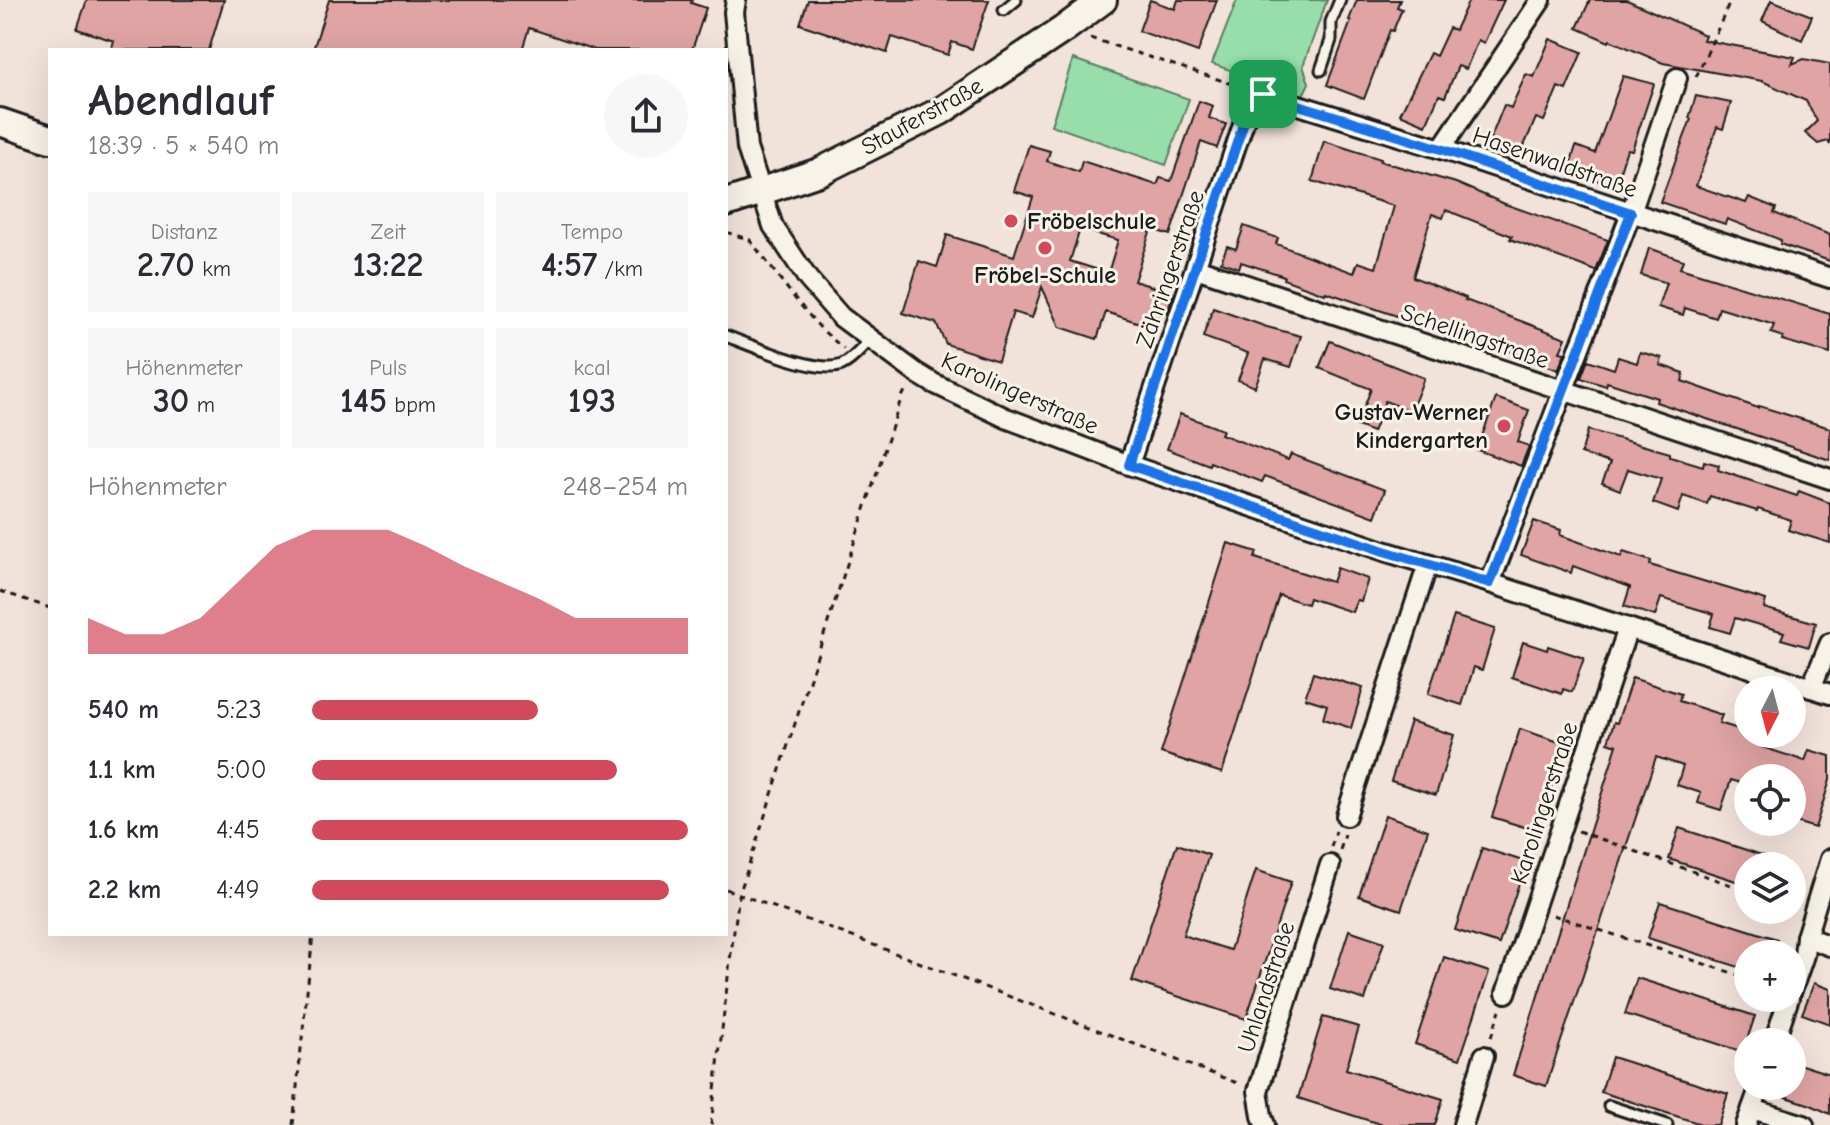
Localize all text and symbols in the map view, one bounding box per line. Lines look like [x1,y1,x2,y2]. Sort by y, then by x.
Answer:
pin [1229,60,1297,128]
street label: Stauferstraße [856,71,988,161]
icon: arrive [1241,72,1285,116]
button: share [604,74,688,158]
text: Abendlauf [88,75,274,126]
street label: Hasenwaldstraße [1469,121,1641,203]
text: 18:39 · 5 × 540 m [88,131,279,161]
street label: Zähringerstraße [1130,187,1210,351]
place label: Fröbelschule [1027,207,1157,235]
marker: Fröbelschule [1002,212,1020,230]
text: Distanz [151,219,217,245]
text: Zeit [370,219,406,245]
text: Tempo [561,219,623,245]
marker: Fröbel-Schule [1036,239,1054,257]
text: 2.70 [137,245,195,285]
text: 13:22 [352,245,424,285]
text: 4:57 [541,245,597,285]
text: km [195,256,231,282]
text: /km [597,256,643,282]
place label: Fröbel-Schule [974,261,1116,289]
street label: Schellingstraße [1397,298,1553,374]
street label: Karolingerstraße [937,346,1103,440]
text: Höhenmeter [125,355,243,381]
text: Puls [369,355,407,381]
text: kcal [574,355,610,381]
text: 30 [153,381,189,421]
text: 145 [340,381,387,421]
text: 193 [568,381,616,421]
text: m [189,392,215,418]
text: bpm [387,392,436,418]
place label: Gustav-Werner Kindergarten [1335,398,1488,454]
marker: Gustav-Werner Kindergarten [1495,417,1513,435]
text: Höhenmeter [88,472,226,502]
text: 248–254 m [562,472,688,502]
north arrow [1734,676,1806,748]
map controls [1734,676,1806,1100]
text: 540 m [88,695,159,725]
text: 5:23 [216,695,262,725]
street label: Karolingerstraße [1505,718,1583,888]
text: 1.1 km [88,755,156,785]
text: 5:00 [216,755,266,785]
button: locate [1734,764,1806,836]
text: 1.6 km [88,815,159,845]
text: 4:45 [216,815,260,845]
button: layers [1734,852,1806,924]
text: 2.2 km [88,875,161,905]
text: 4:49 [216,875,260,905]
street label: Uhlandstraße [1232,918,1300,1056]
button: + [1734,940,1806,1012]
button: − [1734,1028,1806,1100]

